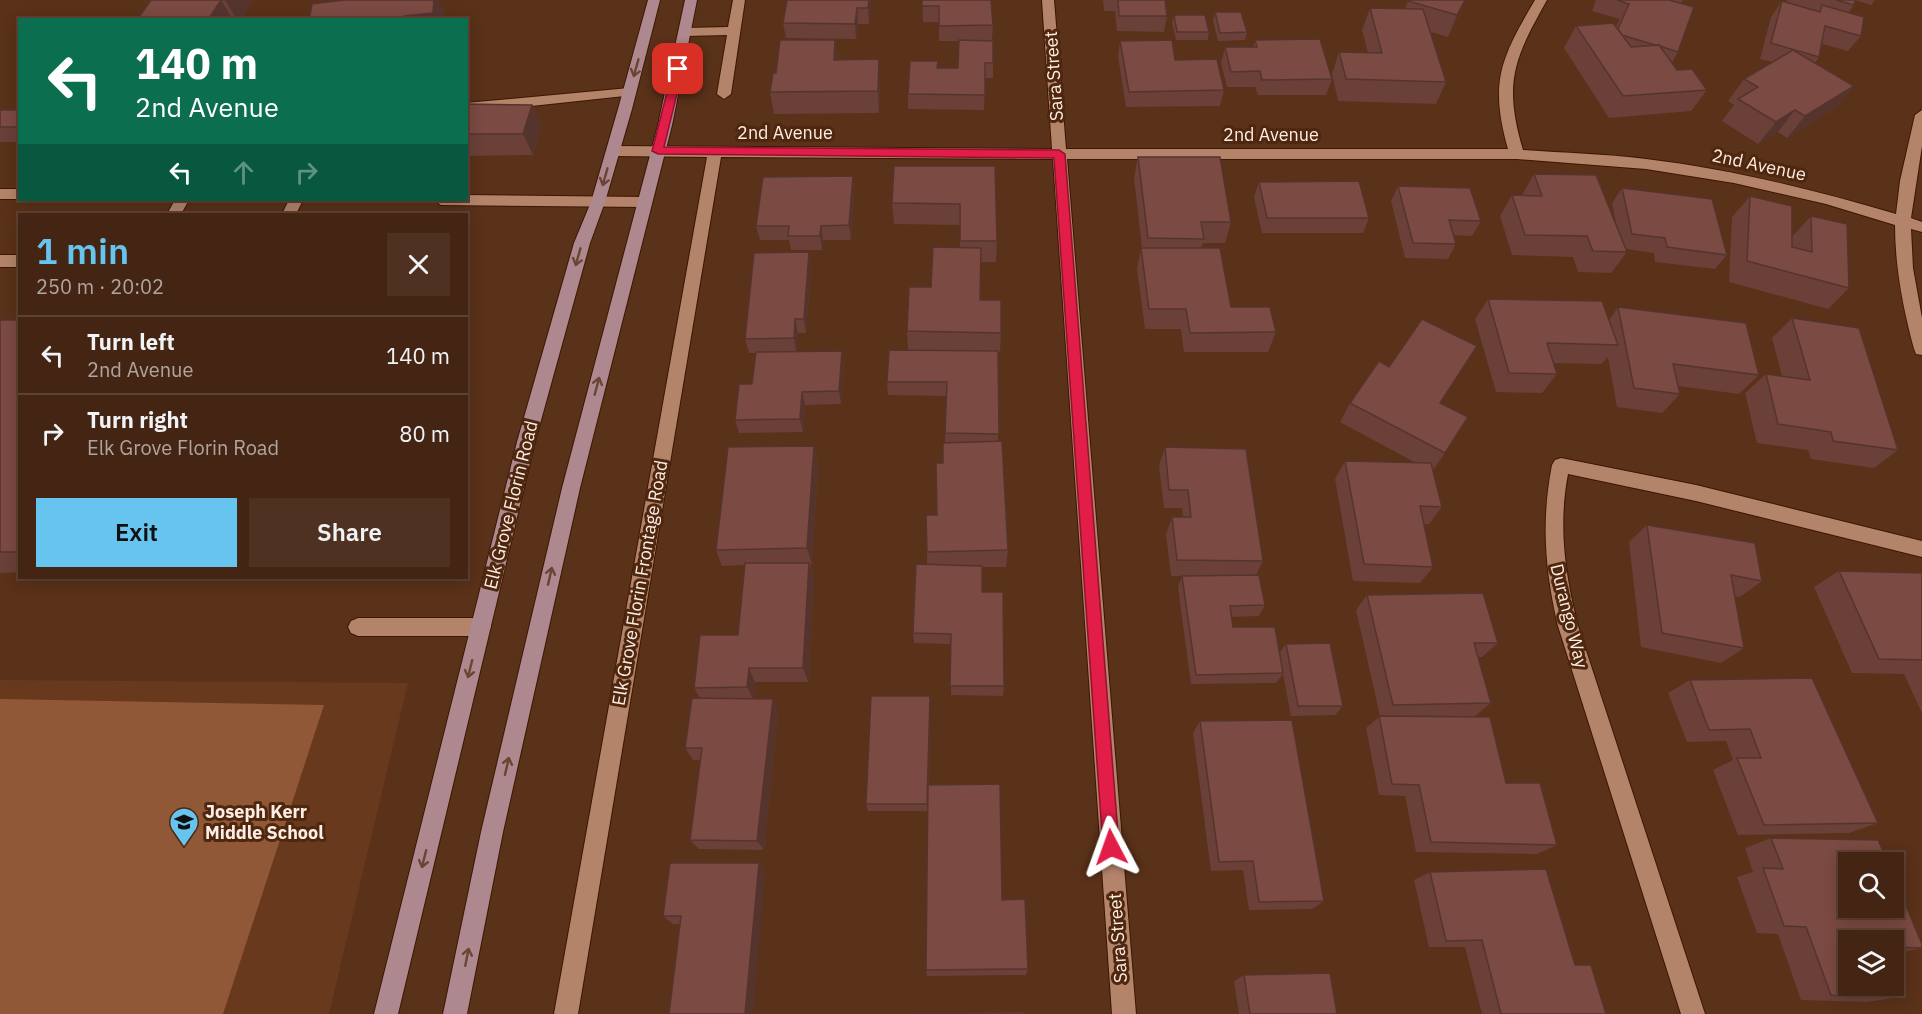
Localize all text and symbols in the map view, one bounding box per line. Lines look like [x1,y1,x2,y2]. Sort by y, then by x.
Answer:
street label: Sara Street [1039,30,1068,122]
text: 140 m [135,36,258,91]
icon: left [36,42,114,120]
pin [652,43,703,94]
icon: arrive [661,52,694,85]
one-way arrow [630,58,641,77]
text: 2nd Avenue [135,89,279,124]
street label: 2nd Avenue [737,121,833,144]
street label: 2nd Avenue [1223,123,1319,146]
street label: 2nd Avenue [1710,143,1808,186]
icon: left [164,156,197,189]
icon: ahead [227,156,260,189]
icon: right [290,156,323,189]
one-way arrow [599,167,610,186]
text: 1 min [36,227,129,274]
button: close [387,233,450,296]
one-way arrow [572,248,583,267]
text: 250 m · 20:02 [36,273,164,300]
text: Turn left [87,327,175,356]
icon: left [36,339,69,372]
text: 140 m [386,341,450,370]
text: 2nd Avenue [87,356,193,383]
one-way arrow [592,377,603,396]
text: Turn right [87,405,188,434]
icon: right [36,417,69,450]
street label: Elk Grove Florin Road [478,418,543,592]
text: 80 m [399,419,450,448]
text: Elk Grove Florin Road [87,434,279,461]
street label: Elk Grove Florin Frontage Road [607,458,672,707]
button: Exit [36,498,237,567]
button: Share [249,498,450,567]
street label: Durango Way [1545,561,1594,670]
one-way arrow [545,567,557,586]
one-way arrow [464,660,476,679]
one-way arrow [502,757,513,776]
place label: Joseph Kerr Middle School [205,800,324,844]
school or university icon: Joseph Kerr Middle School [168,806,200,848]
position arrow [1079,815,1143,879]
one-way arrow [417,849,429,868]
map controls [1838,852,1904,996]
button: search [1838,852,1904,918]
street label: Sara Street [1103,892,1132,984]
button: layers [1838,930,1904,996]
one-way arrow [461,947,473,966]

